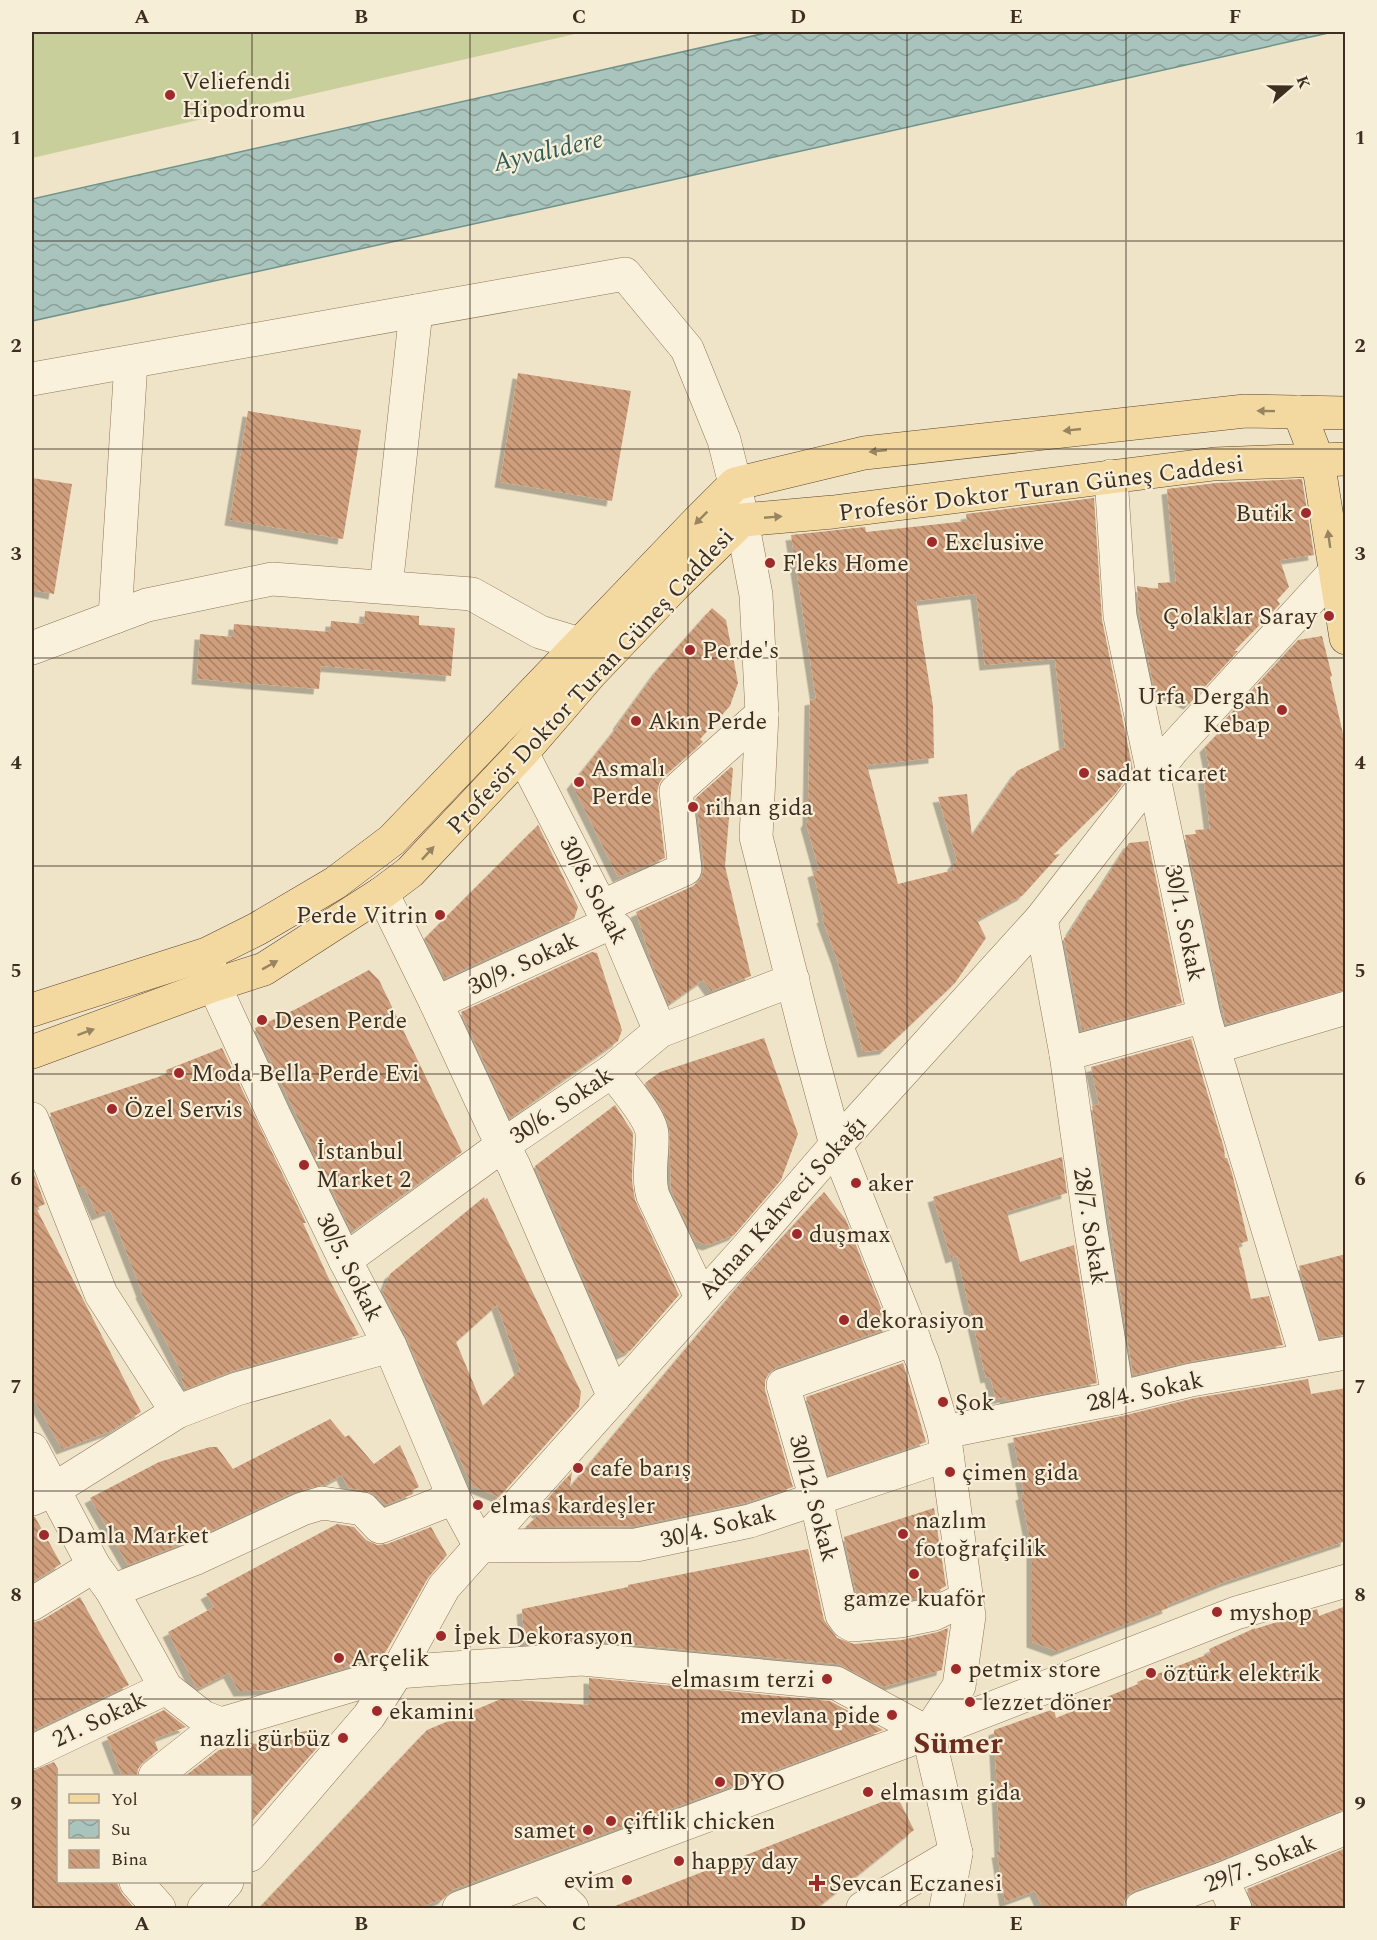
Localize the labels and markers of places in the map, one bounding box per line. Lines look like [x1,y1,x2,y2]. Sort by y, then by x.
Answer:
place label: Veliefendi Hipodromu [182,64,306,128]
marker: Veliefendi Hipodromu [163,88,177,102]
place label: Butik [1235,496,1294,532]
marker: Butik [1299,506,1313,520]
place label: Exclusive [944,525,1044,561]
marker: Exclusive [925,535,939,549]
place label: Fleks Home [782,546,909,582]
marker: Fleks Home [763,556,777,570]
place label: Çolaklar Saray [1163,599,1318,635]
marker: Çolaklar Saray [1322,609,1336,623]
place label: Perde's [702,633,779,669]
marker: Perde's [683,643,697,657]
place label: Urfa Dergah Kebap [1137,679,1270,743]
marker: Urfa Dergah Kebap [1275,703,1289,717]
place label: Akın Perde [648,704,767,740]
marker: Akın Perde [629,714,643,728]
place label: Asmalı Perde [591,751,666,815]
place label: sadat ticaret [1096,756,1227,792]
marker: sadat ticaret [1077,766,1091,780]
marker: Asmalı Perde [572,775,586,789]
place label: rihan gida [705,790,814,826]
marker: rihan gida [686,800,700,814]
place label: Perde Vitrin [296,898,428,934]
marker: Perde Vitrin [433,908,447,922]
place label: Desen Perde [274,1003,407,1039]
marker: Desen Perde [255,1013,269,1027]
place label: Moda Bella Perde Evi [191,1056,419,1092]
marker: Moda Bella Perde Evi [172,1066,186,1080]
place label: Özel Servis [124,1092,243,1128]
marker: Özel Servis [105,1102,119,1116]
place label: İstanbul Market 2 [316,1134,411,1198]
marker: İstanbul Market 2 [297,1158,311,1172]
place label: aker [868,1166,914,1202]
marker: aker [849,1176,863,1190]
place label: duşmax [809,1217,890,1253]
marker: duşmax [790,1227,804,1241]
place label: dekorasiyon [856,1303,985,1339]
marker: dekorasiyon [837,1313,851,1327]
place label: Şok [955,1385,995,1421]
marker: Şok [936,1395,950,1409]
place label: cafe barış [590,1451,692,1487]
place label: çimen gida [962,1455,1079,1491]
marker: cafe barış [571,1461,585,1475]
marker: çimen gida [943,1465,957,1479]
place label: elmas kardeşler [490,1488,655,1524]
marker: elmas kardeşler [471,1498,485,1512]
place label: nazlım fotoğrafçilik [915,1503,1047,1567]
place label: Damla Market [56,1518,209,1554]
marker: nazlım fotoğrafçilik [896,1527,910,1541]
marker: Damla Market [37,1528,51,1542]
marker: gamze kuaför [907,1567,921,1581]
place label: gamze kuaför [843,1581,985,1617]
place label: myshop [1229,1595,1312,1631]
marker: myshop [1210,1605,1224,1619]
place label: İpek Dekorasyon [453,1619,634,1655]
marker: İpek Dekorasyon [434,1629,448,1643]
place label: Arçelik [351,1641,430,1677]
marker: Arçelik [332,1651,346,1665]
place label: petmix store [968,1652,1101,1688]
place label: öztürk elektrik [1163,1656,1321,1692]
place label: elmasım terzi [671,1662,815,1698]
marker: petmix store [949,1662,963,1676]
marker: öztürk elektrik [1144,1666,1158,1680]
marker: elmasım terzi [820,1672,834,1686]
place label: lezzet döner [982,1685,1111,1721]
place label: ekamini [389,1694,475,1730]
marker: lezzet döner [963,1695,977,1709]
place label: mevlana pide [740,1698,880,1734]
marker: ekamini [370,1704,384,1718]
marker: mevlana pide [885,1708,899,1722]
place label: nazli gürbüz [199,1721,331,1757]
marker: nazli gürbüz [336,1731,350,1745]
place label: DYO [732,1765,785,1801]
marker: DYO [713,1775,727,1789]
place label: elmasım gida [880,1775,1021,1811]
marker: elmasım gida [861,1785,875,1799]
place label: çiftlik chicken [623,1804,776,1840]
place label: samet [513,1813,576,1849]
marker: çiftlik chicken [604,1814,618,1828]
marker: samet [581,1823,595,1837]
place label: happy day [691,1844,799,1880]
marker: happy day [672,1854,686,1868]
place label: evim [564,1863,615,1899]
place label: Sevcan Eczanesi [829,1866,1002,1902]
marker: evim [620,1873,634,1887]
marker: Sevcan Eczanesi [810,1876,824,1890]

